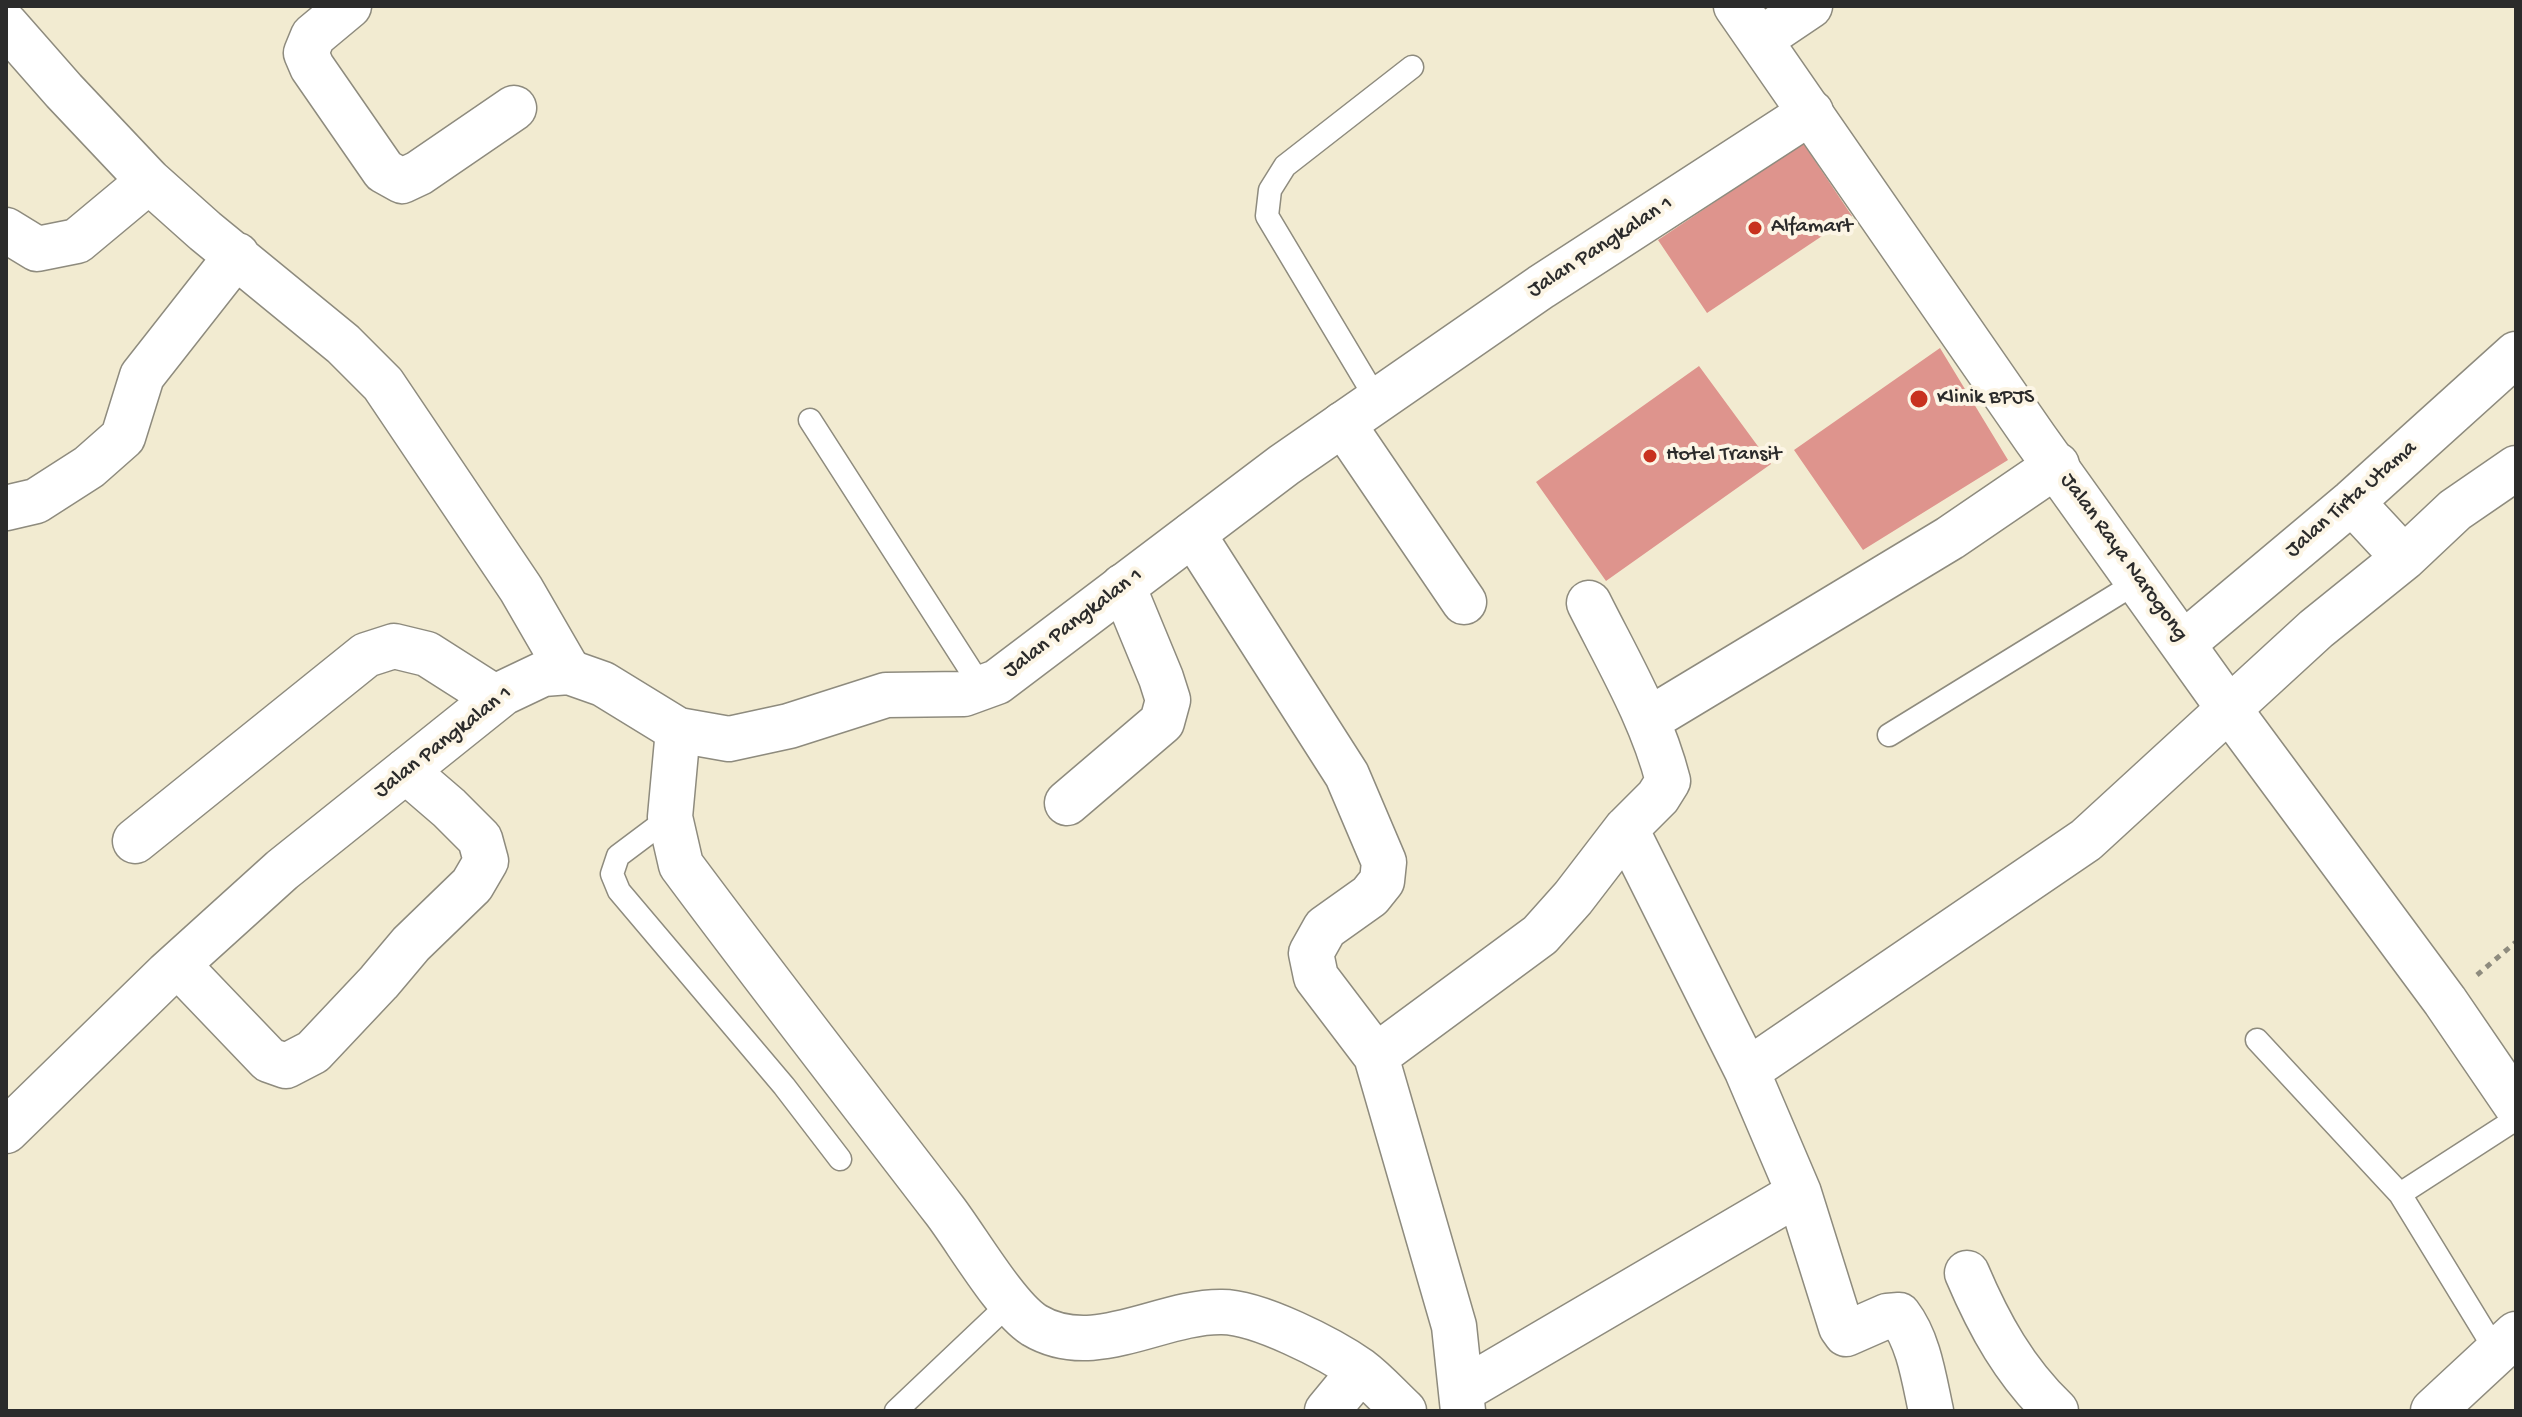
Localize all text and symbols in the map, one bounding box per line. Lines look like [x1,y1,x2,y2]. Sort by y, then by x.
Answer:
street label: Jalan Pangkalan 1 [1524,191,1678,305]
place label: Alfamart [1771,215,1852,241]
marker: Alfamart [1746,219,1764,237]
place label: Klinik BPJS [1937,386,2034,412]
marker: Klinik BPJS [1908,388,1930,410]
street label: Jalan Tirta Utama [2281,436,2423,564]
place label: Hotel Transit [1666,443,1781,469]
marker: Hotel Transit [1641,447,1659,465]
street label: Jalan Raya Narogong [2053,469,2193,647]
street label: Jalan Pangkalan 1 [999,563,1149,685]
street label: Jalan Pangkalan 1 [370,681,518,805]

